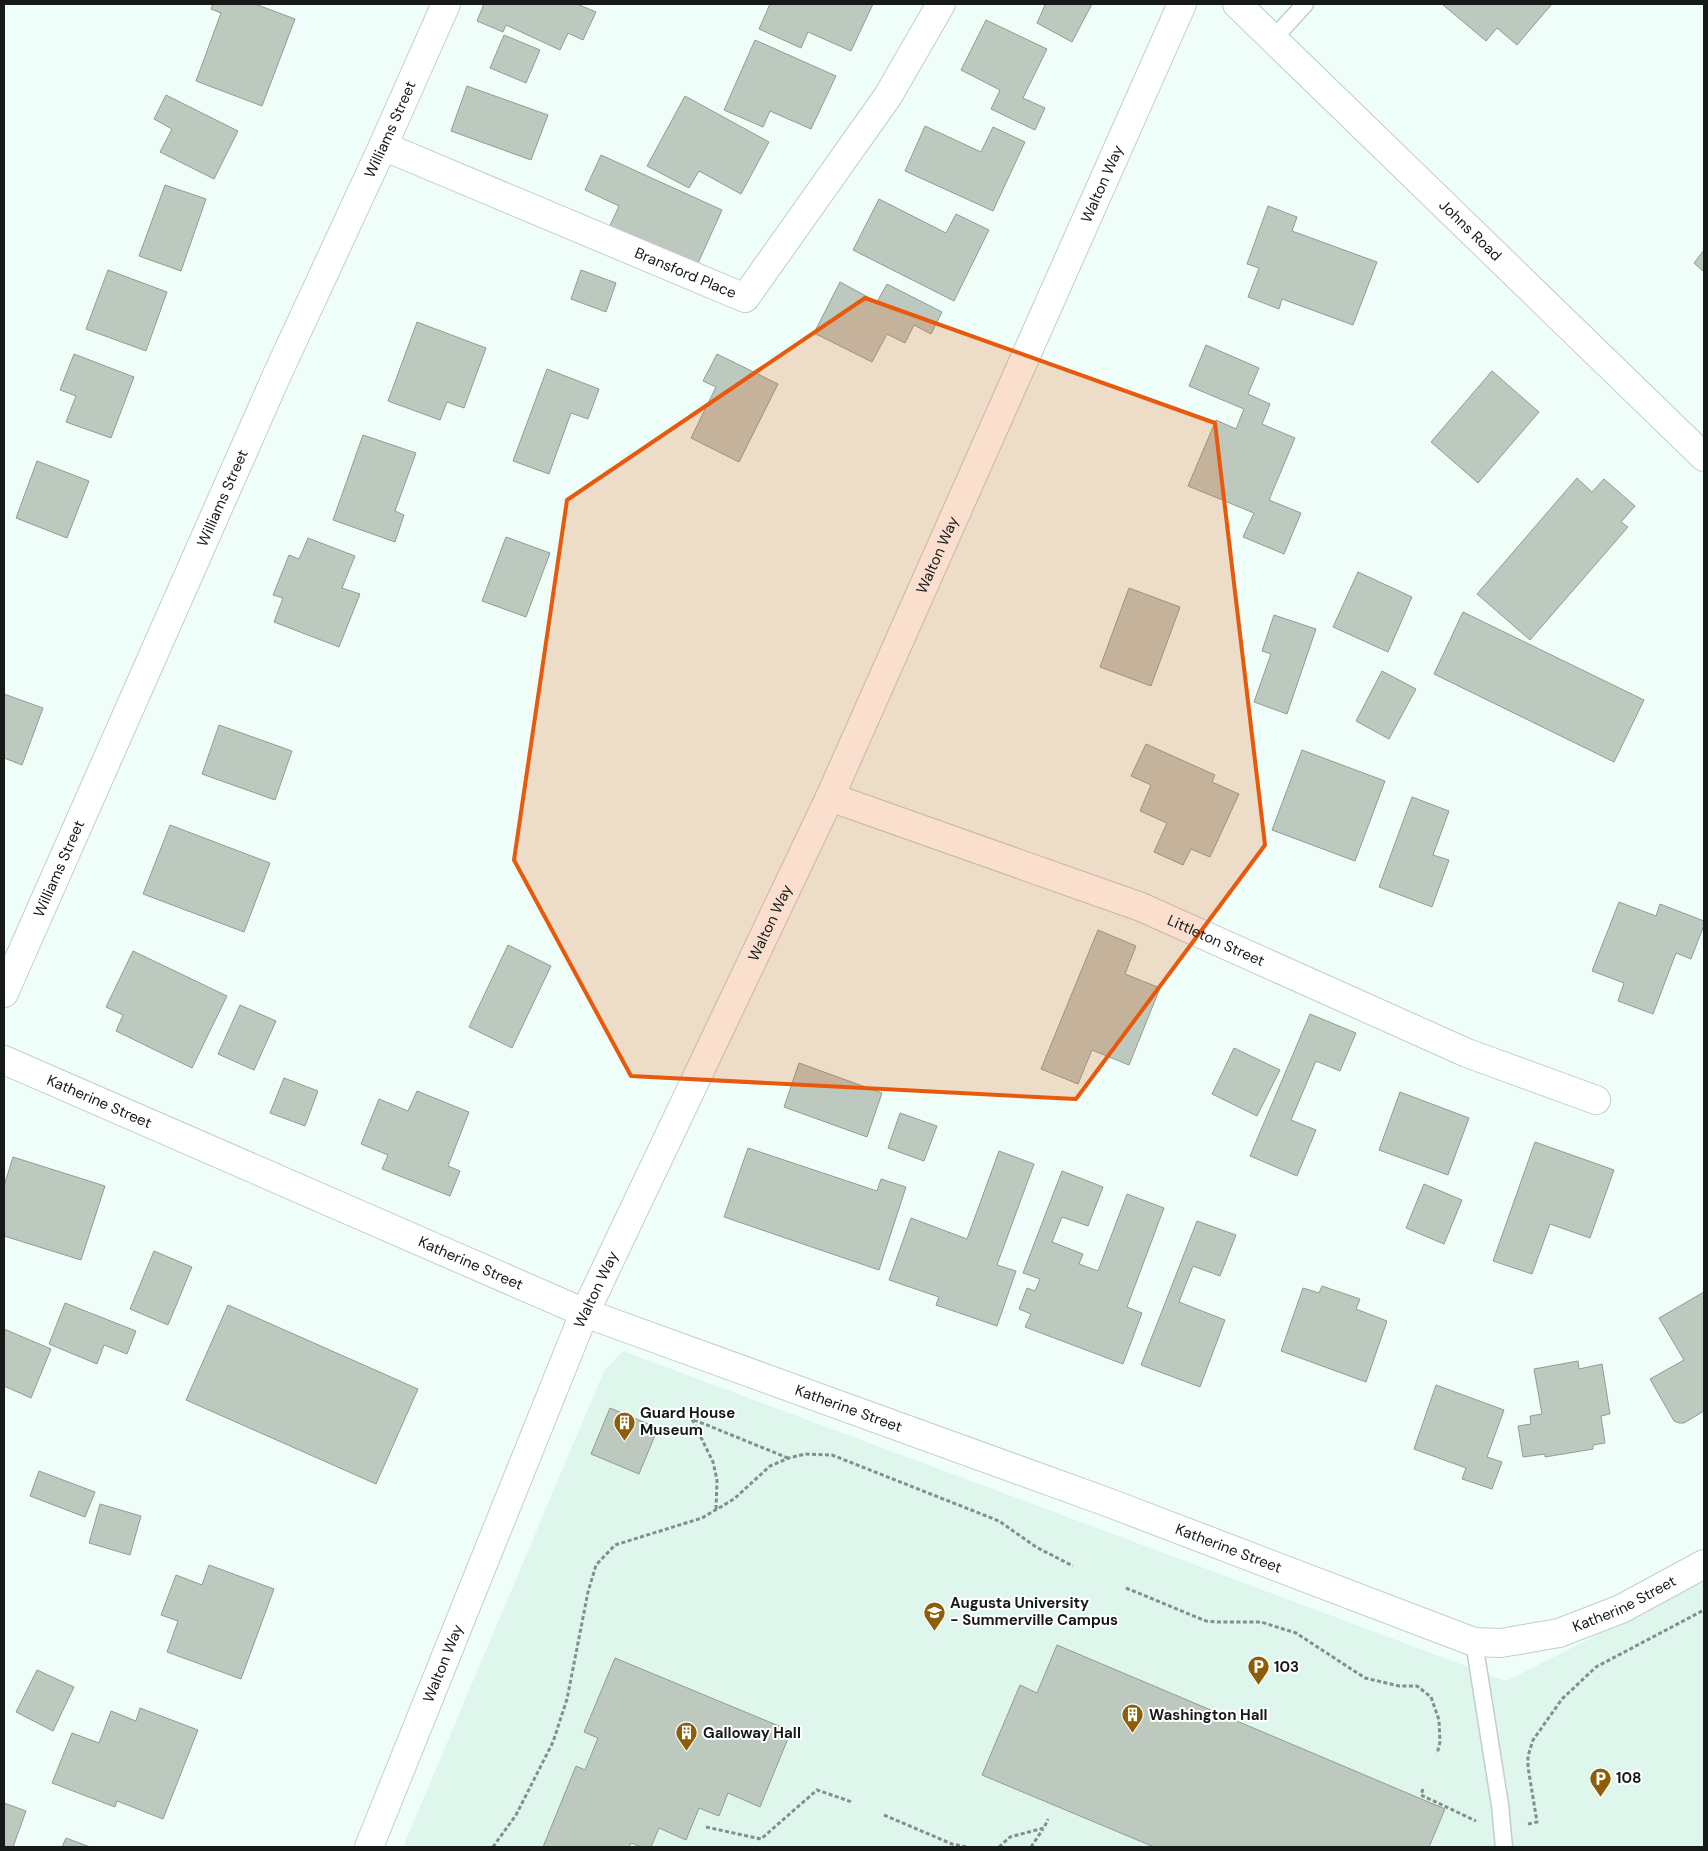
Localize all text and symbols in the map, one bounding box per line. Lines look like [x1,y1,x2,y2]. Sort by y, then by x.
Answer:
street label: Williams Street [360,78,421,181]
street label: Walton Way [1076,142,1128,226]
street label: Johns Road [1435,195,1506,265]
street label: Bransford Place [631,243,739,303]
street label: Williams Street [192,446,253,550]
street label: Walton Way [912,513,964,597]
street label: Williams Street [29,817,89,920]
street label: Walton Way [743,881,797,964]
street label: Littleton Street [1164,910,1268,971]
street label: Katherine Street [44,1070,155,1133]
street label: Katherine Street [415,1232,526,1295]
street label: Walton Way [569,1247,623,1331]
street label: Katherine Street [792,1380,905,1437]
place label: Guard House Museum [640,1403,735,1440]
building icon: Guard House Museum [612,1410,636,1441]
street label: Katherine Street [1173,1519,1285,1578]
street label: Katherine Street [1570,1571,1680,1637]
place label: Augusta University - Summerville Campus [950,1593,1118,1630]
school or university icon: Augusta University - Summerville Campus [922,1600,946,1631]
street label: Walton Way [418,1621,468,1705]
parking icon: 103 [1246,1655,1270,1686]
place label: 103 [1274,1657,1299,1677]
building icon: Washington Hall [1121,1703,1145,1734]
place label: Washington Hall [1149,1705,1267,1725]
building icon: Galloway Hall [675,1721,699,1752]
place label: Galloway Hall [703,1723,801,1743]
parking icon: 108 [1588,1766,1612,1797]
place label: 108 [1616,1768,1642,1788]

